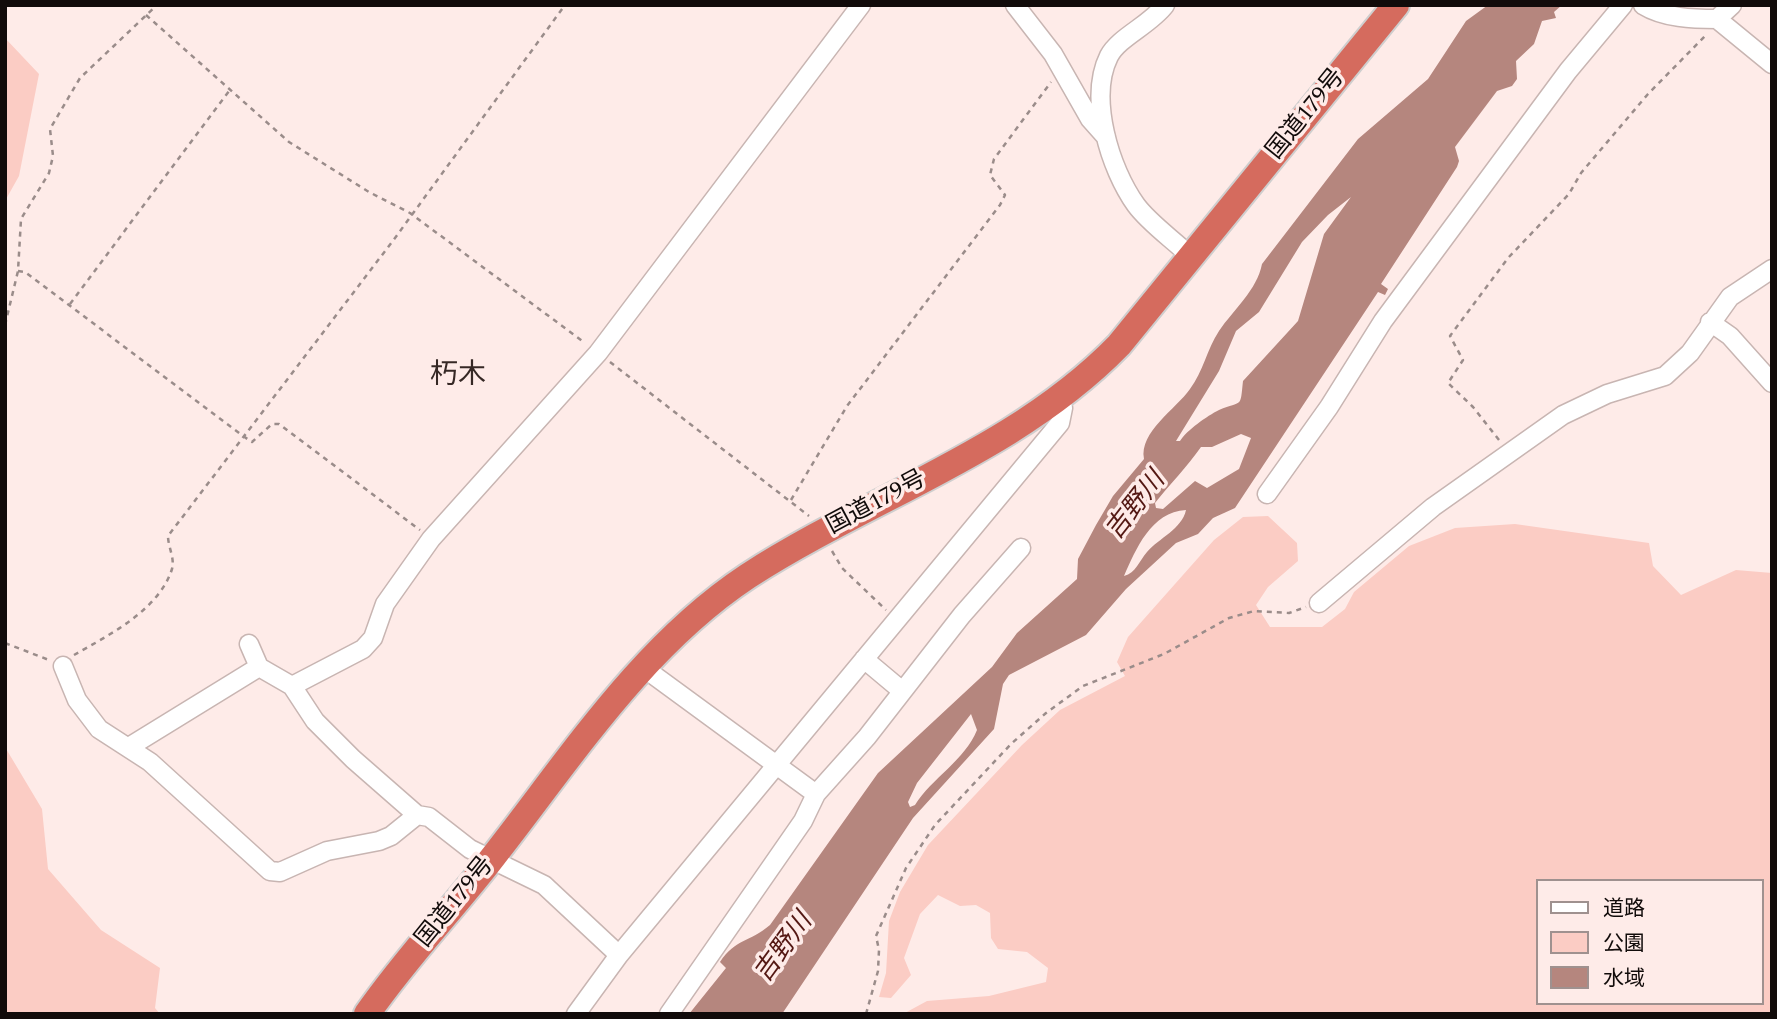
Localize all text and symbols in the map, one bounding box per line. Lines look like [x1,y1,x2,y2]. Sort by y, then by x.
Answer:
street label: 国道179号 [1262,64,1352,166]
district label: 朽木 [430,361,486,395]
street label: 国道179号 [823,466,931,542]
water label: 吉野川 [1101,467,1173,547]
street label: 国道179号 [411,852,501,954]
legend [1536,879,1763,1005]
text: 道路 [1603,893,1645,925]
water label: 吉野川 [749,908,821,990]
text: 公園 [1603,928,1645,960]
text: 水域 [1603,963,1645,995]

